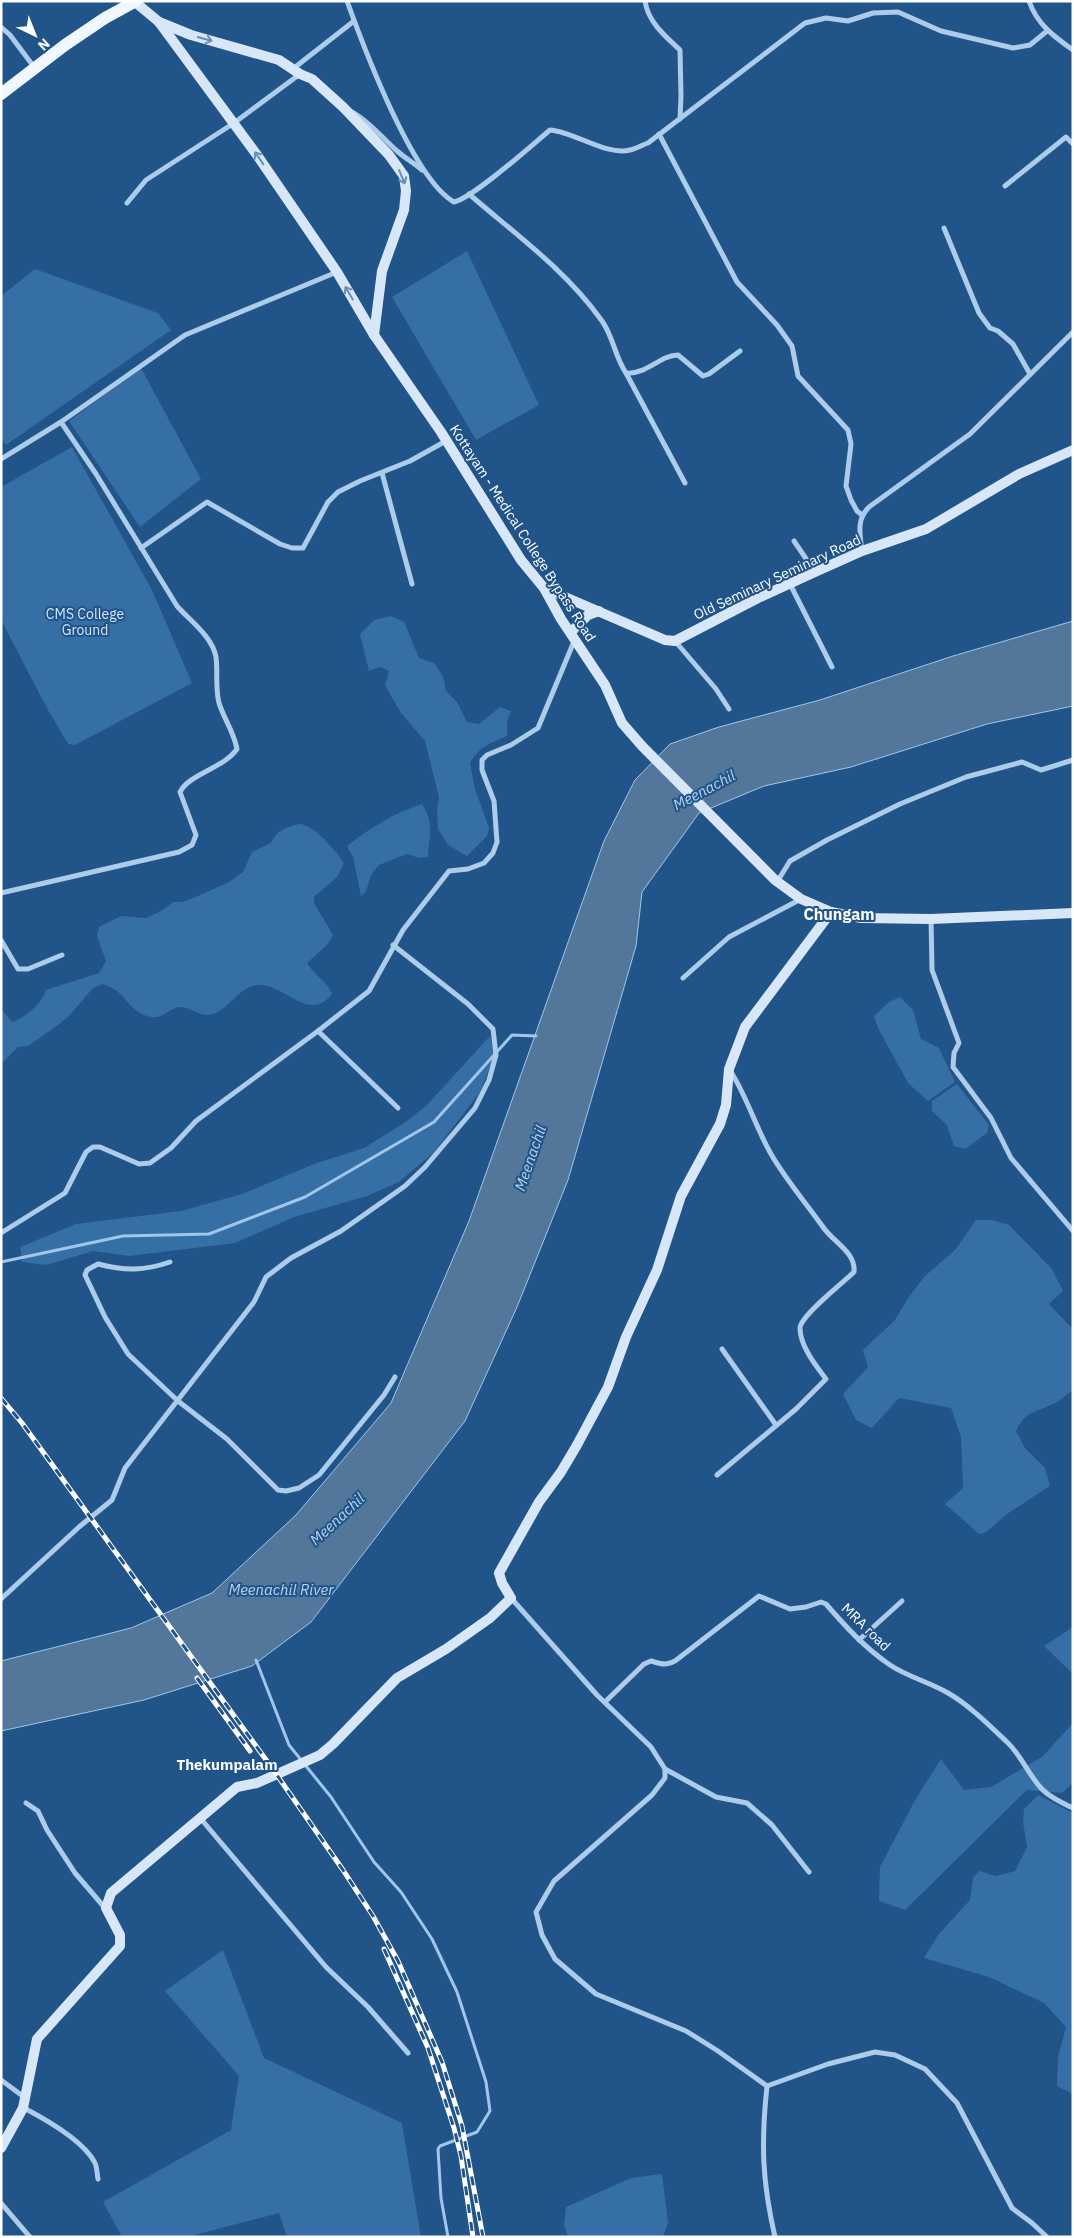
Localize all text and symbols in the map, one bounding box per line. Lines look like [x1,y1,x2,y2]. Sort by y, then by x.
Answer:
north arrow [10,10,60,60]
text: N [34,34,54,55]
one-way arrow [196,34,212,44]
one-way arrow [254,151,264,165]
one-way arrow [398,169,407,184]
one-way arrow [344,287,354,301]
street label: Kottayam - Medical College Bypass Road [446,421,600,645]
street label: Old Seminary Seminary Road [691,530,863,624]
park label: CMS College Ground [46,605,124,639]
water label: Meenachil [670,766,739,814]
district label: Chungam [803,904,875,924]
water label: Meenachil [510,1123,550,1193]
water label: Meenachil [306,1489,368,1549]
water label: Meenachil River [228,1580,334,1599]
street label: MRA road [838,1599,894,1655]
district label: Thekumpalam [176,1755,278,1774]

